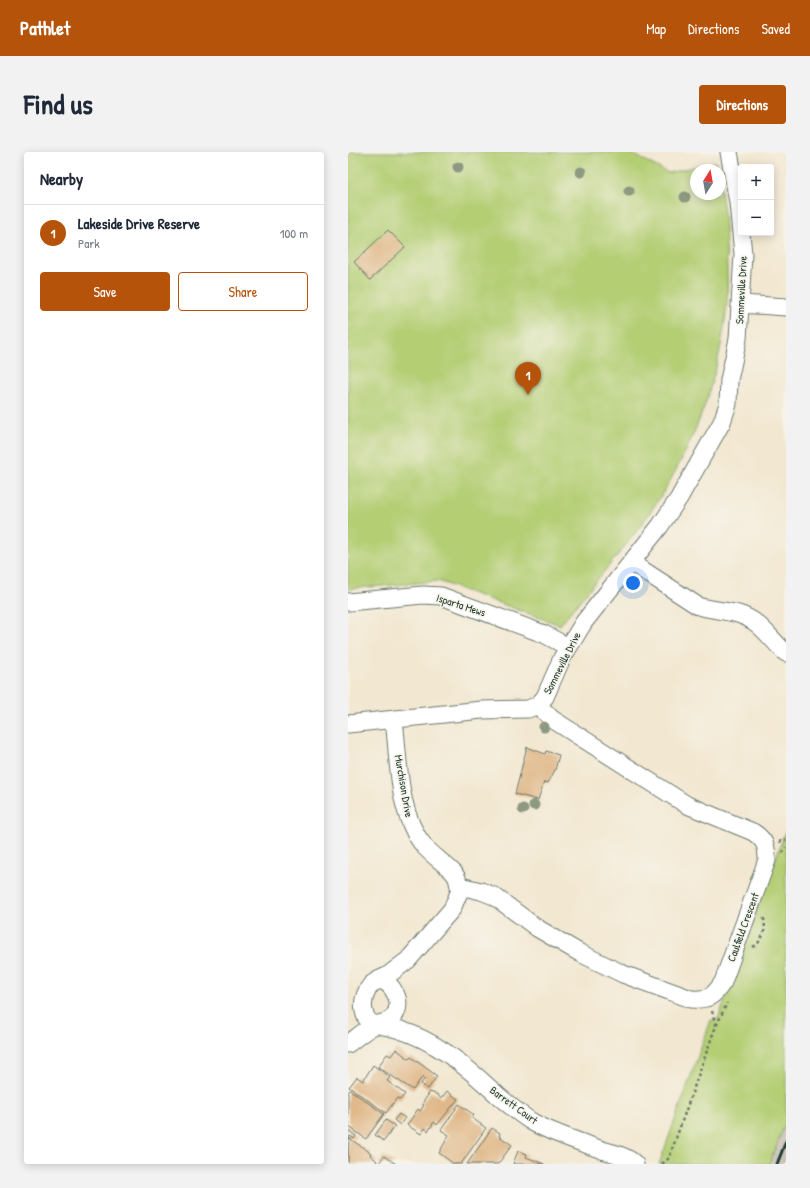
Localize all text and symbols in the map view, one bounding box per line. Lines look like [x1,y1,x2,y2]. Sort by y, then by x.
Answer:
text: Pathlet [20,15,70,41]
text: Map [646,19,666,38]
text: Directions [688,19,739,38]
text: Saved [761,19,790,38]
text: Find us [24,85,93,123]
button: Directions [699,85,786,124]
north arrow [690,164,726,200]
map controls [738,164,774,236]
button: + [738,164,774,200]
text: Nearby [40,167,83,190]
button: − [738,200,774,236]
text: Lakeside Drive Reserve [78,213,200,234]
text: 1 [51,224,55,242]
text: 100 m [280,224,308,242]
text: Park [78,234,100,252]
street label: Sommeville Drive [732,255,750,324]
button: Save [40,272,170,311]
button: Share [178,272,308,311]
pin: 1 [515,362,541,395]
your location [623,573,643,593]
street label: Isparta Mews [435,590,487,620]
street label: Sommeville Drive [540,629,584,696]
street label: Murchison Drive [392,754,417,819]
street label: Caulfield Crescent [724,890,762,963]
street label: Barrett Court [487,1083,541,1127]

